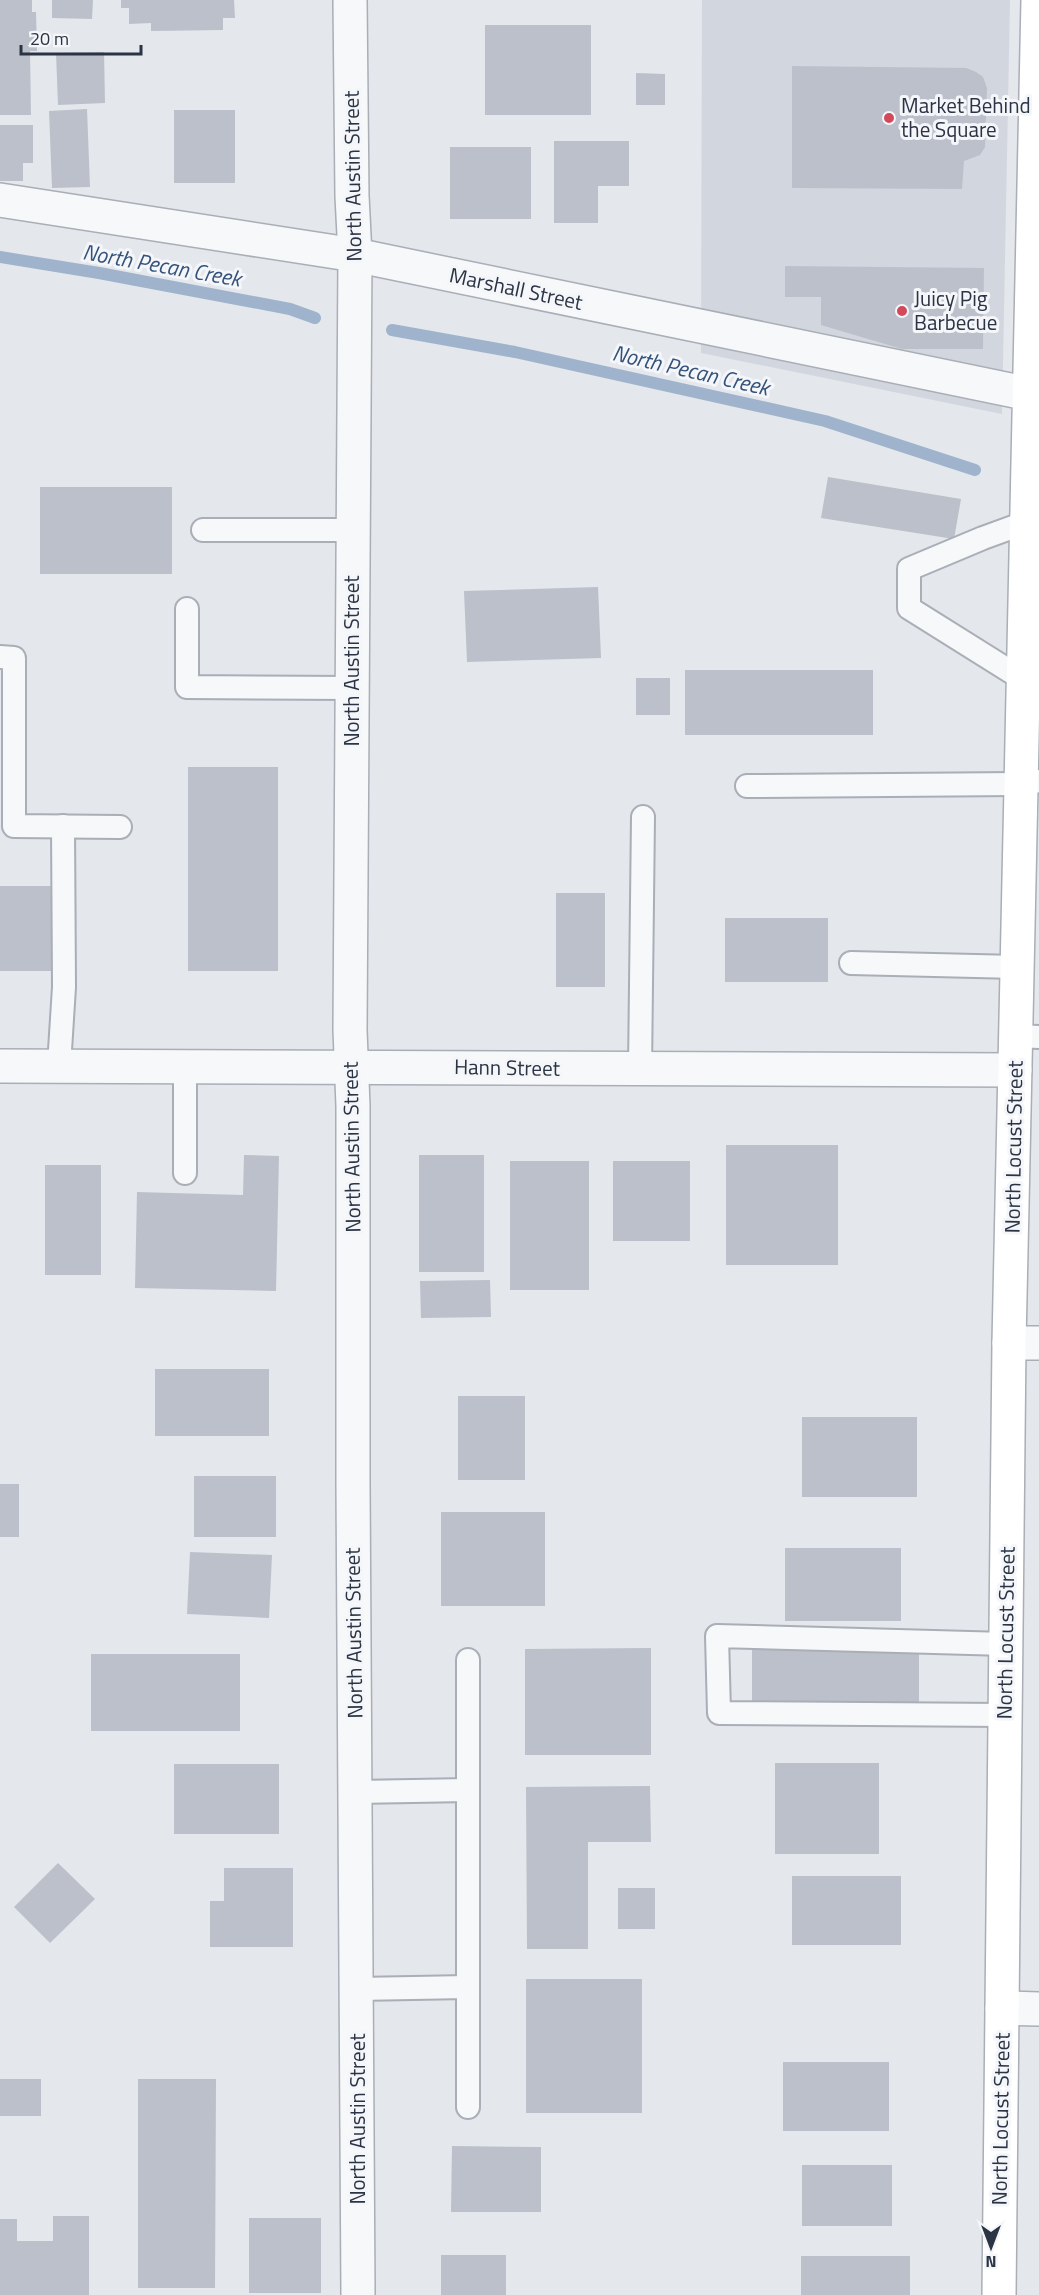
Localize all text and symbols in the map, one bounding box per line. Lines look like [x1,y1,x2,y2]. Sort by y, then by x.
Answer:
scale bar [21,18,141,56]
text: 20 m [30,25,69,52]
place label: Market Behind the Square [901,89,1031,145]
street label: North Austin Street [334,90,369,262]
marker: Market Behind the Square [882,111,896,125]
water label: North Pecan Creek [80,234,246,296]
street label: Marshall Street [447,258,586,318]
place label: Juicy Pig Barbecue [914,282,997,338]
marker: Juicy Pig Barbecue [895,304,909,318]
water label: North Pecan Creek [609,335,775,405]
street label: North Austin Street [335,575,367,747]
street label: Hann Street [454,1050,561,1084]
street label: North Locust Street [995,1060,1031,1234]
street label: North Austin Street [333,1061,368,1233]
street label: North Locust Street [987,1546,1023,1720]
street label: North Austin Street [335,1547,370,1719]
street label: North Locust Street [982,2032,1018,2206]
street label: North Austin Street [341,2033,373,2205]
north arrow [961,2217,1021,2277]
text: N [985,2250,997,2274]

